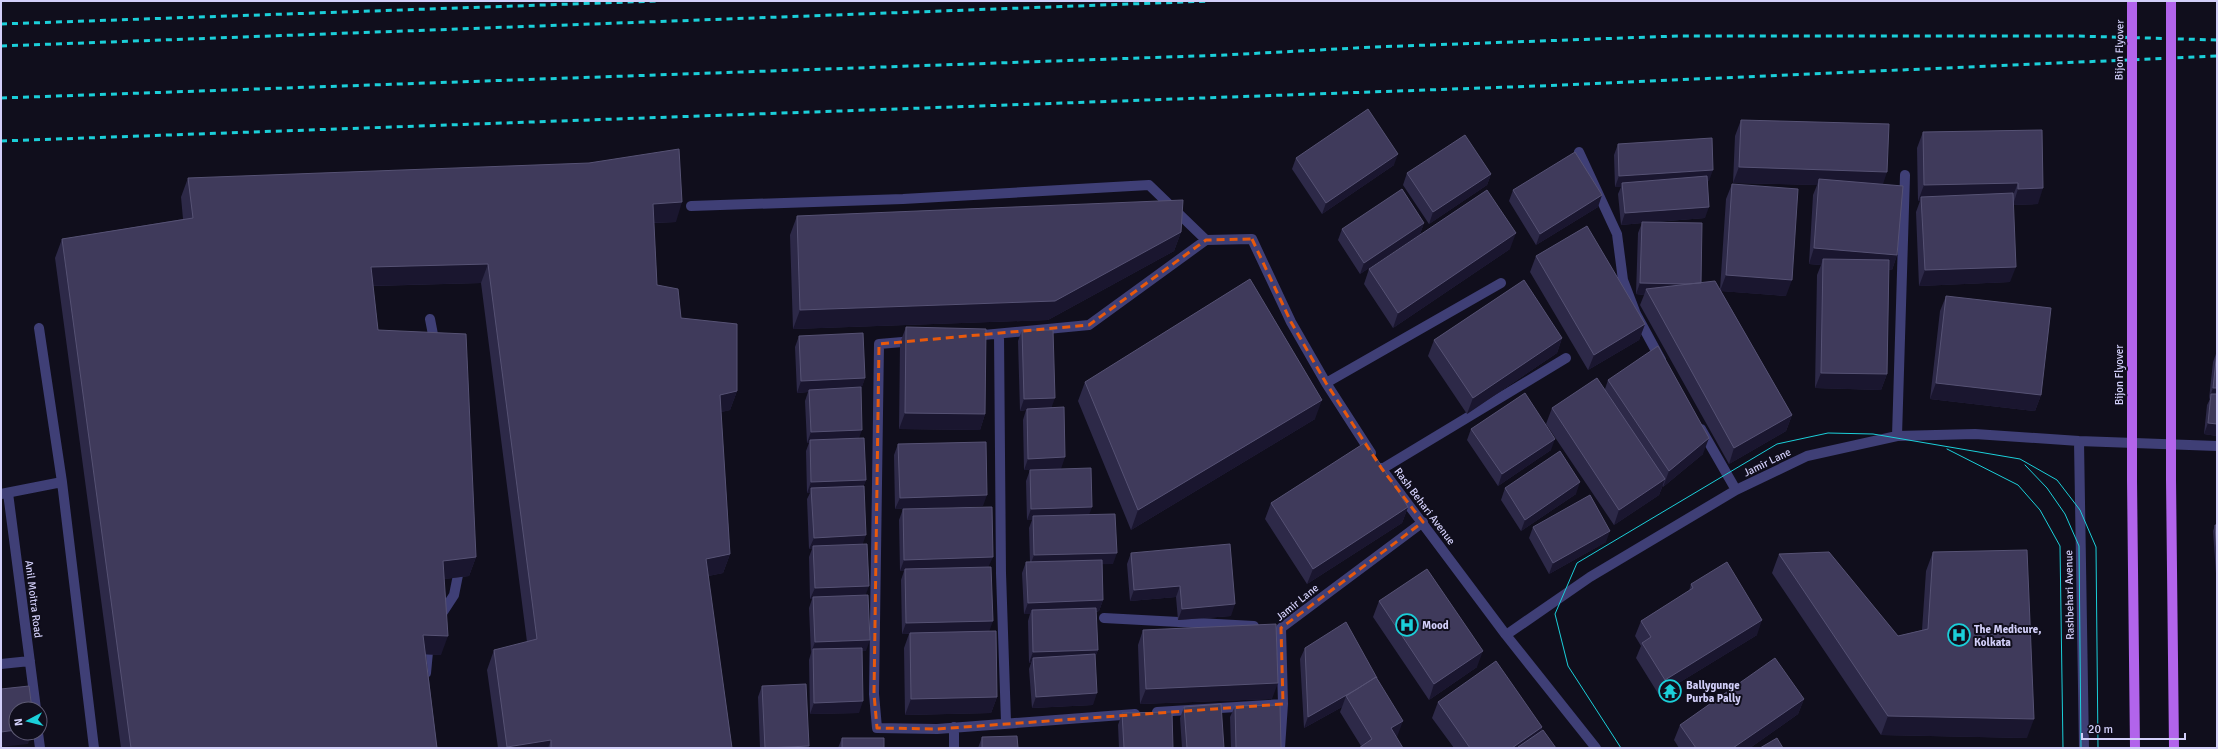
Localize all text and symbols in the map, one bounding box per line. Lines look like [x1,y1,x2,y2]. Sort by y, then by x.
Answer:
street label: Bijon Flyover [2112,20,2127,80]
street label: Bijon Flyover [2113,345,2126,405]
street label: Jamir Lane [1741,445,1793,480]
street label: Rash Behari Avenue [1391,465,1458,547]
street label: Rashbehari Avenue [2062,550,2077,640]
street label: Anil Moitra Road [22,559,45,639]
street label: Jamir Lane [1273,581,1321,624]
hospital icon: Mood [1394,612,1420,638]
place label: Mood [1422,619,1449,632]
hospital icon: The Medicure, Kolkata [1946,622,1972,648]
place label: The Medicure, Kolkata [1974,623,2041,649]
temple icon: Ballygunge Purba Pally [1657,678,1683,704]
place label: Ballygunge Purba Pally [1686,679,1741,705]
north arrow [8,701,48,741]
scale bar [2082,715,2185,741]
text: N [12,718,25,727]
text: 20 m [2088,722,2113,737]

